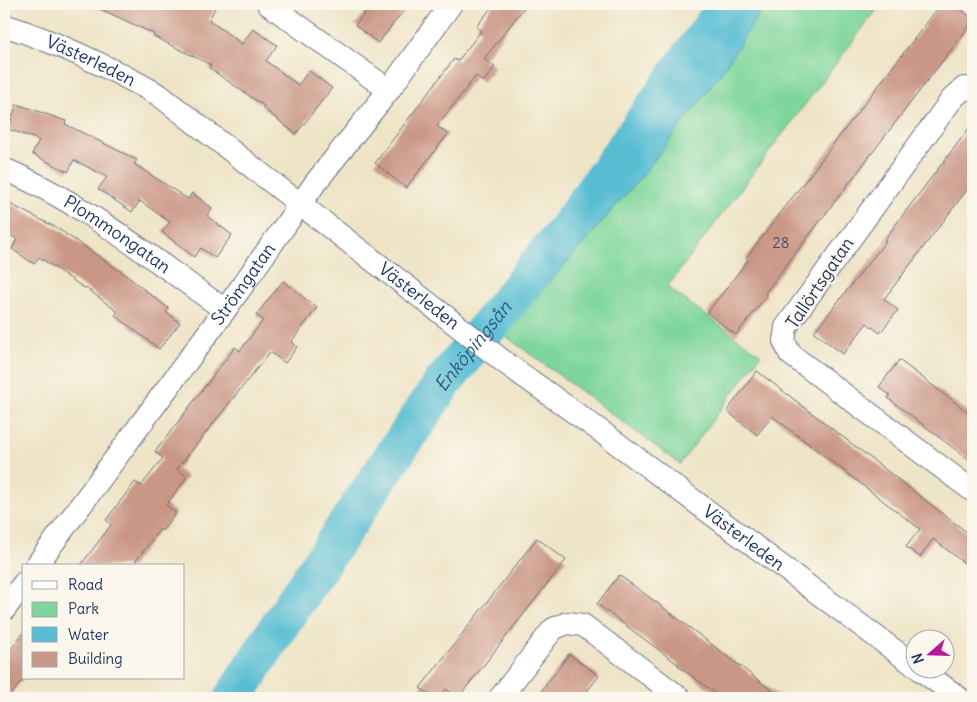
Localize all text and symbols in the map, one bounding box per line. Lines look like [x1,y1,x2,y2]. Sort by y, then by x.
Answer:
street label: Västerleden [43,30,140,91]
street label: Plommongatan [60,190,176,278]
house number: 28 [773,233,789,252]
street label: Tallörtsgatan [781,233,859,333]
street label: Strömgatan [206,238,280,330]
street label: Västerleden [374,257,464,334]
water label: Enköpingsån [429,295,517,396]
street label: Västerleden [699,500,790,576]
legend [22,564,185,680]
text: Road [68,575,103,594]
text: Park [68,599,99,618]
text: Water [68,625,109,644]
north arrow [904,630,954,680]
text: Building [68,649,123,668]
text: N [908,651,928,666]

